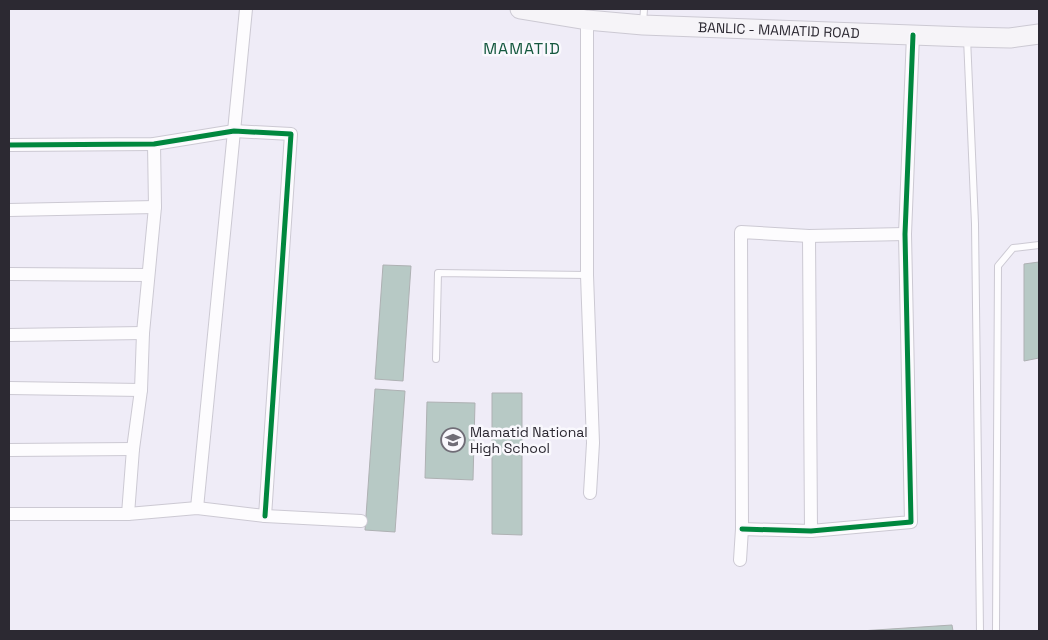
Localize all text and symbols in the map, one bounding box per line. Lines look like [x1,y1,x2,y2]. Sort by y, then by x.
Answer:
street label: BANLIC - MAMATID ROAD [698,18,860,42]
district label: MAMATID [483,38,561,59]
place label: Mamatid National High School [470,423,588,457]
school or university icon: Mamatid National High School [440,427,466,453]

